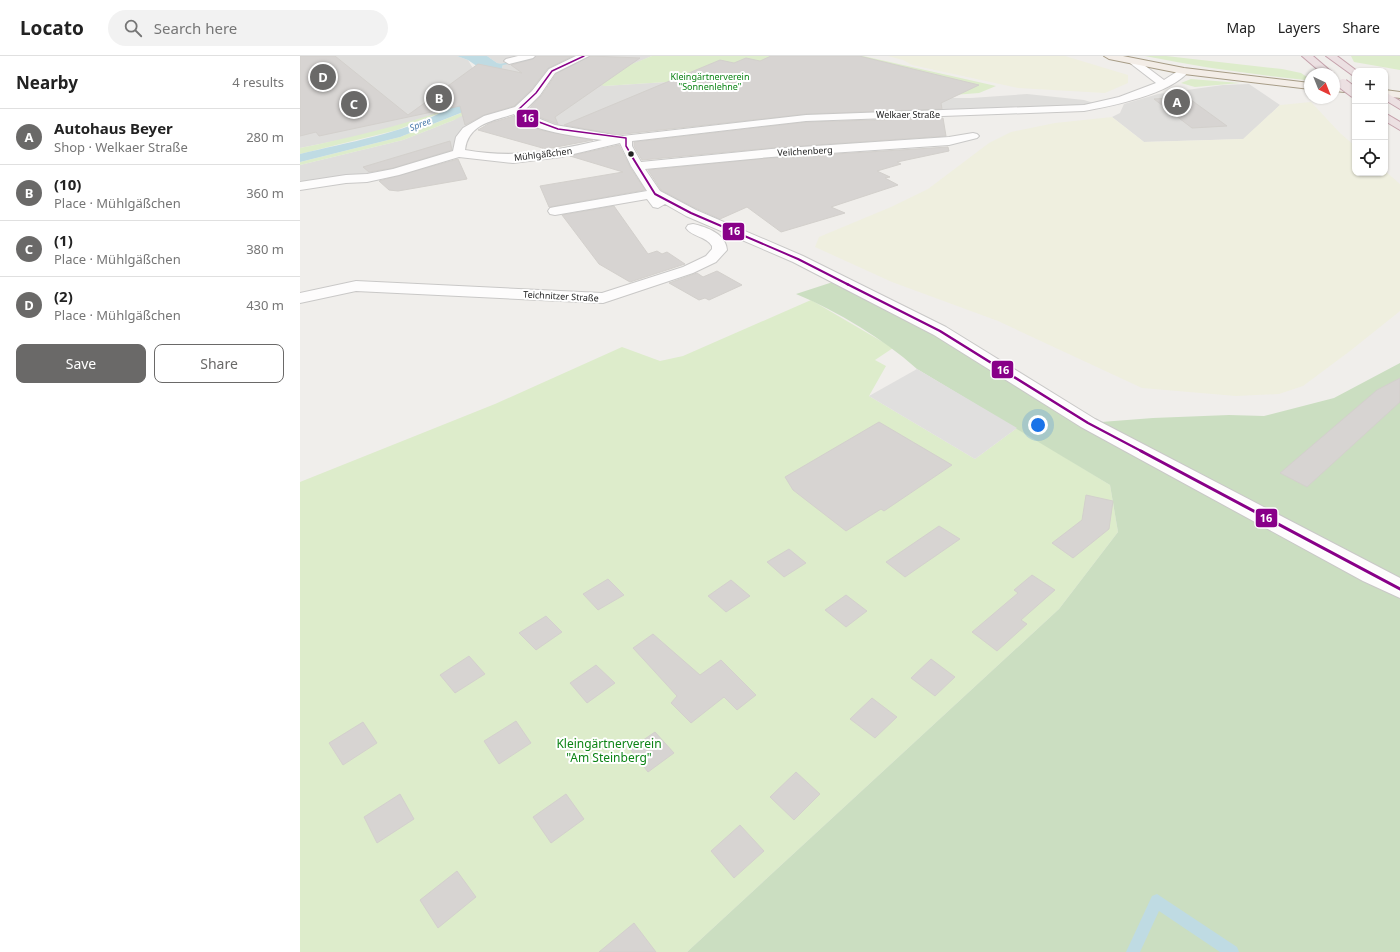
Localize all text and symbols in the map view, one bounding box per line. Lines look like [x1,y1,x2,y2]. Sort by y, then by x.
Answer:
search box [108,10,388,46]
text: Locato [20,15,84,41]
icon: search [122,17,144,39]
text: Search here [154,18,237,38]
text: Map [1227,18,1256,37]
text: Layers [1278,18,1320,37]
text: Share [1342,18,1380,37]
pin: D [310,62,336,92]
north arrow [1304,68,1340,104]
map controls [1352,68,1388,176]
button: + [1352,68,1388,104]
park label: Kleingärtnerverein "Sonnenlehne" [671,70,749,93]
text: Nearby [16,71,78,94]
text: 4 results [232,73,284,91]
pin: B [426,83,452,113]
pin: A [1164,87,1190,117]
pin: C [341,89,367,119]
button: − [1352,104,1388,140]
street label: Welkaer Straße [876,108,940,121]
line badge: 16 [516,109,539,128]
text: 16 [522,110,534,125]
water label: Spree [407,114,433,134]
text: Autohaus Beyer [54,118,173,138]
text: A [25,128,34,146]
text: 280 m [246,128,284,146]
text: Shop · Welkaer Straße [54,138,188,156]
button: locate [1352,140,1388,176]
street label: Veilchenberg [777,143,833,159]
street label: Mühlgäßchen [513,144,573,164]
unlabelled marker [626,149,636,159]
text: (10) [54,174,81,194]
text: B [25,184,33,202]
text: 360 m [246,184,284,202]
text: Place · Mühlgäßchen [54,194,181,212]
line badge: 16 [722,222,745,241]
text: 16 [728,223,740,238]
text: (1) [54,230,73,250]
text: C [25,240,33,258]
text: 380 m [246,240,284,258]
text: Place · Mühlgäßchen [54,250,181,268]
text: (2) [54,286,73,306]
street label: Teichnitzer Straße [523,288,599,304]
text: D [24,296,34,314]
text: 430 m [246,296,284,314]
text: Place · Mühlgäßchen [54,306,181,324]
button: Save [16,344,146,383]
button: Share [154,344,284,383]
line badge: 16 [991,360,1014,379]
text: 16 [997,362,1009,377]
your location [1028,415,1048,435]
line badge: 16 [1255,508,1278,528]
text: 16 [1260,510,1272,525]
park label: Kleingärtnerverein "Am Steinberg" [556,735,662,766]

